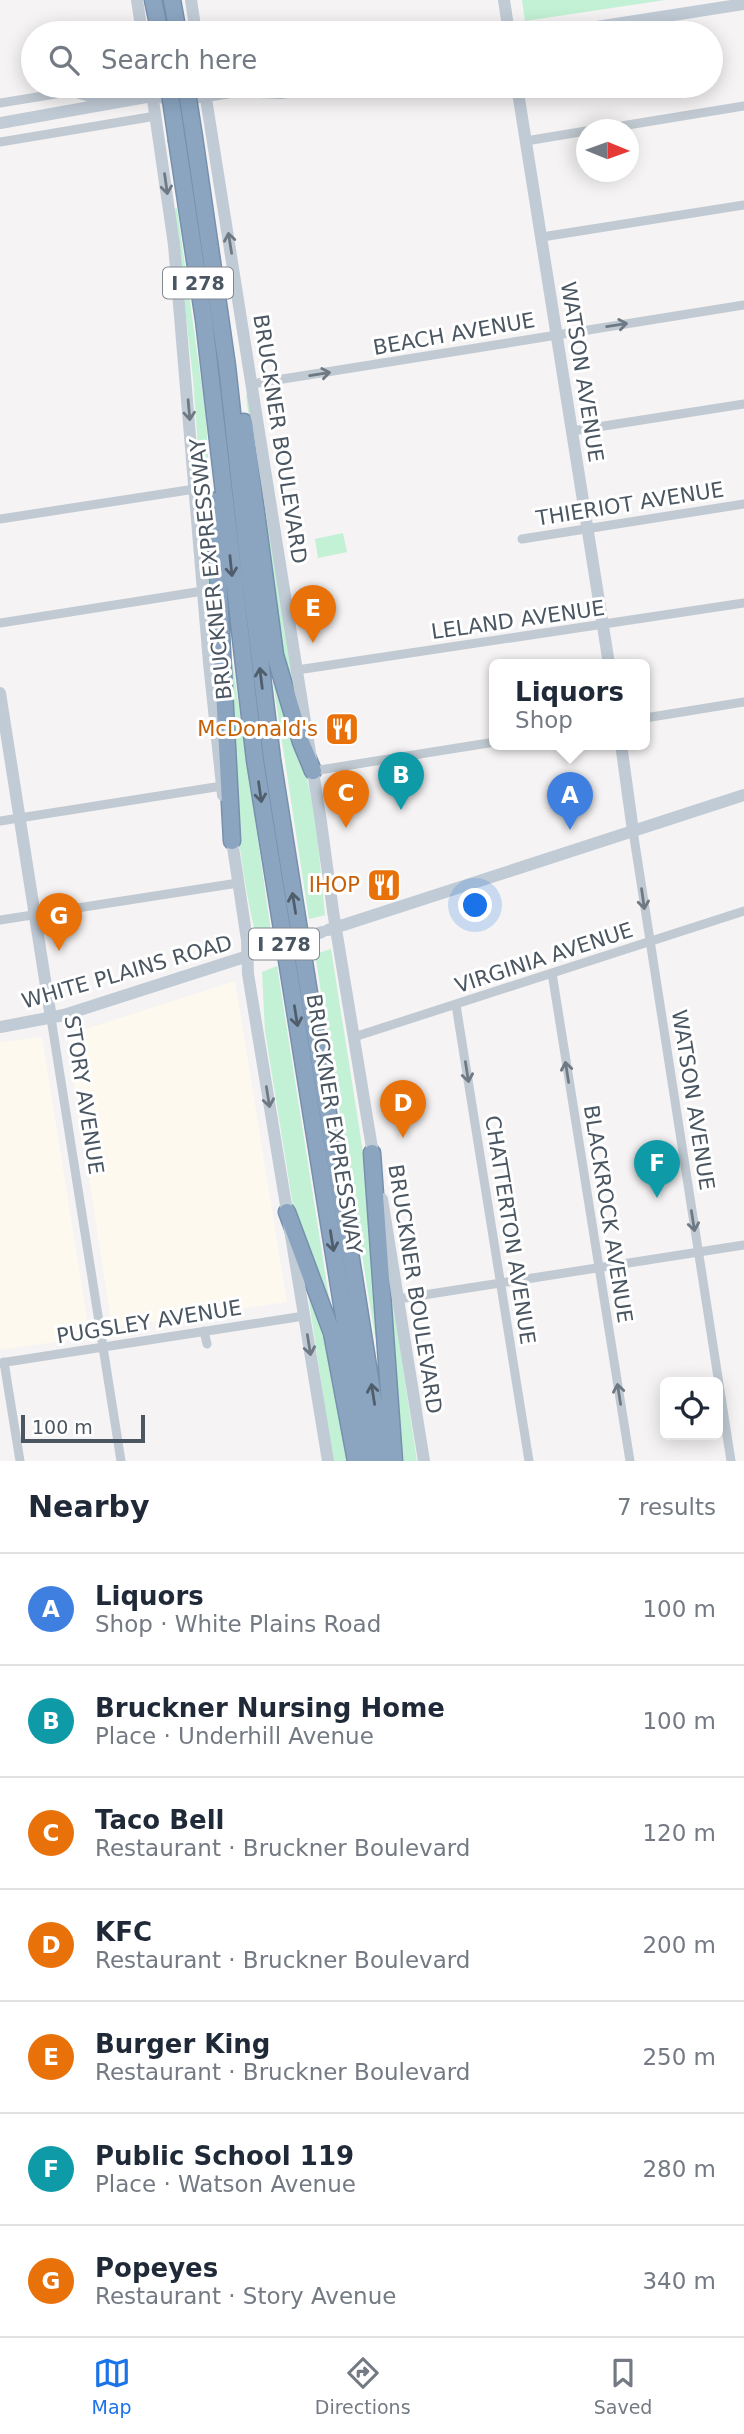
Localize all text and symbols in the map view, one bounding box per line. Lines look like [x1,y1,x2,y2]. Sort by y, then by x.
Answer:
search box [21,21,723,98]
icon: search [45,41,83,79]
text: Search here [101,45,257,75]
north arrow [576,119,639,182]
one-way arrow [160,172,173,194]
one-way arrow [223,232,236,255]
road number: I 278 [163,268,233,298]
street label: WATSON AVENUE [556,280,608,464]
street label: BEACH AVENUE [371,308,537,360]
street label: BRUCKNER BOULEVARD [248,313,312,565]
one-way arrow [605,318,628,331]
one-way arrow [308,367,331,380]
one-way arrow [182,398,195,421]
street label: BRUCKNER EXPRESSWAY [185,437,237,701]
street label: THIERIOT AVENUE [533,477,726,531]
one-way arrow [225,554,238,577]
pin: E [290,585,336,643]
street label: LELAND AVENUE [430,596,606,644]
popup [489,659,650,750]
one-way arrow [255,667,268,690]
text: Liquors [515,677,624,707]
text: Shop [515,707,573,733]
restaurant icon: McDonald's [323,710,361,748]
place label: McDonald's [197,717,318,741]
pin: B [378,752,424,810]
pin: C [323,770,369,828]
pin: A [547,772,593,830]
one-way arrow [254,780,267,803]
restaurant icon: IHOP [365,866,403,904]
place label: IHOP [309,873,360,897]
one-way arrow [636,887,649,910]
your location [458,888,492,922]
one-way arrow [287,892,300,915]
pin: G [36,893,82,951]
street label: VIRGINIA AVENUE [452,918,636,998]
road number: I 278 [249,928,319,960]
street label: WHITE PLAINS ROAD [19,930,235,1014]
street label: BRUCKNER EXPRESSWAY [302,992,366,1256]
one-way arrow [289,1005,302,1027]
street label: WATSON AVENUE [667,1008,719,1192]
street label: STORY AVENUE [60,1014,108,1176]
one-way arrow [461,1060,474,1083]
one-way arrow [560,1061,573,1084]
pin: D [380,1080,426,1138]
one-way arrow [261,1085,274,1107]
street label: BLACKROCK AVENUE [579,1103,637,1325]
street label: CHATTERTON AVENUE [480,1114,540,1346]
pin: F [634,1140,680,1198]
street label: BRUCKNER BOULEVARD [383,1163,447,1415]
one-way arrow [687,1209,700,1232]
one-way arrow [326,1229,339,1252]
street label: PUGSLEY AVENUE [55,1296,243,1348]
one-way arrow [303,1333,316,1356]
map controls [660,1377,723,1440]
button: locate [660,1377,723,1440]
one-way arrow [366,1383,379,1406]
one-way arrow [612,1383,625,1406]
scale bar [21,1412,145,1444]
text: 100 m [32,1416,93,1438]
text: Nearby [28,1489,150,1524]
text: 7 results [617,1494,716,1520]
text: Liquors [95,1581,204,1611]
text: A [42,1596,60,1622]
text: 100 m [642,1596,716,1622]
text: Shop · White Plains Road [95,1611,381,1637]
text: Bruckner Nursing Home [95,1693,445,1723]
text: B [42,1708,60,1734]
text: 100 m [642,1708,716,1734]
text: Place · Underhill Avenue [95,1723,374,1749]
text: Taco Bell [95,1805,225,1835]
text: C [43,1820,59,1846]
text: 120 m [642,1820,716,1846]
text: Restaurant · Bruckner Boulevard [95,1835,470,1861]
text: KFC [95,1917,152,1947]
text: D [41,1932,61,1958]
text: 200 m [642,1932,716,1958]
text: Restaurant · Bruckner Boulevard [95,1947,470,1973]
text: Burger King [95,2029,270,2059]
text: E [43,2044,59,2070]
text: 250 m [642,2044,716,2070]
text: Restaurant · Bruckner Boulevard [95,2059,470,2085]
text: Public School 119 [95,2141,354,2171]
text: F [43,2156,59,2182]
text: 280 m [642,2156,716,2182]
text: Place · Watson Avenue [95,2171,356,2197]
text: Popeyes [95,2253,218,2283]
text: G [42,2268,60,2294]
text: 340 m [642,2268,716,2294]
text: Restaurant · Story Avenue [95,2283,396,2309]
tab: Map [92,2354,132,2418]
tab: Directions [315,2354,411,2418]
tab: Saved [594,2354,652,2418]

